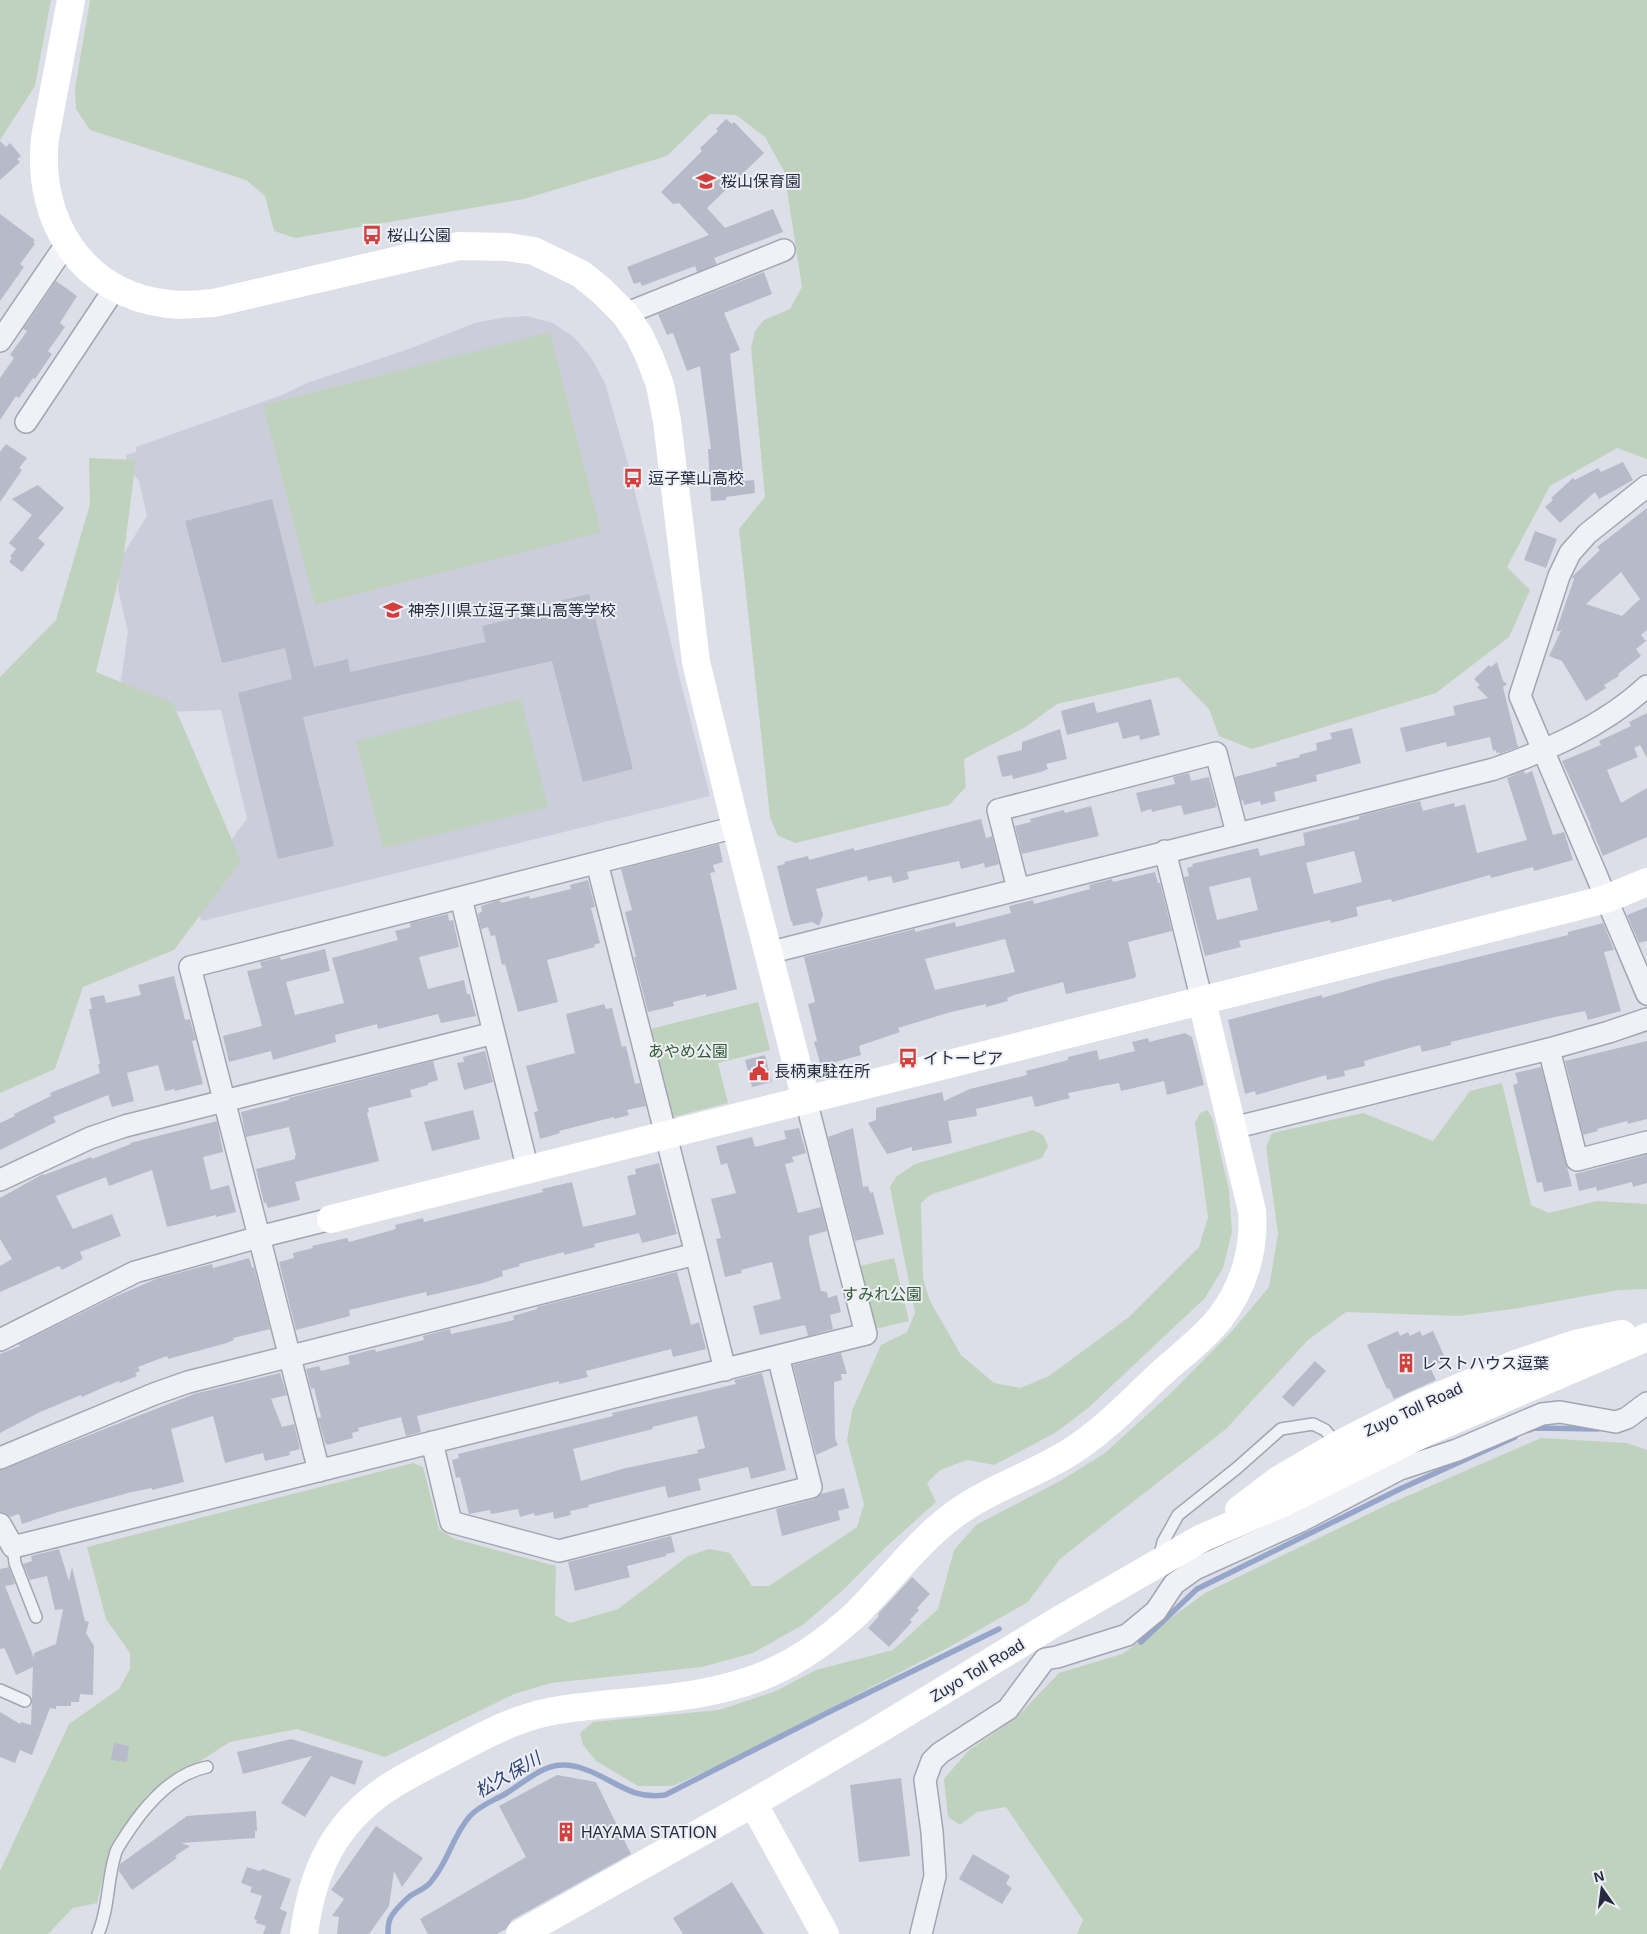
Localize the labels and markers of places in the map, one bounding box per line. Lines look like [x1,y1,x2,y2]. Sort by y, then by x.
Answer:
school or university icon: 桜山保育園 [695,170,717,192]
place label: 桜山保育園 [721,173,801,190]
bus stop icon: 桜山公園 [361,224,383,246]
place label: 桜山公園 [387,227,451,244]
bus stop icon: 逗子葉山高校 [622,467,644,489]
place label: 逗子葉山高校 [648,470,744,487]
school or university icon: 神奈川県立逗子葉山高等学校 [382,599,404,621]
place label: 神奈川県立逗子葉山高等学校 [408,602,616,619]
bus stop icon: イトーピア [897,1047,919,1069]
place label: イトーピア [923,1050,1003,1067]
public building icon: 長柄東駐在所 [748,1060,770,1082]
place label: 長柄東駐在所 [774,1063,870,1080]
building icon: レストハウス逗葉 [1395,1352,1417,1374]
place label: レストハウス逗葉 [1421,1355,1549,1372]
building icon: HAYAMA STATION [555,1821,577,1843]
place label: HAYAMA STATION [581,1824,717,1841]

